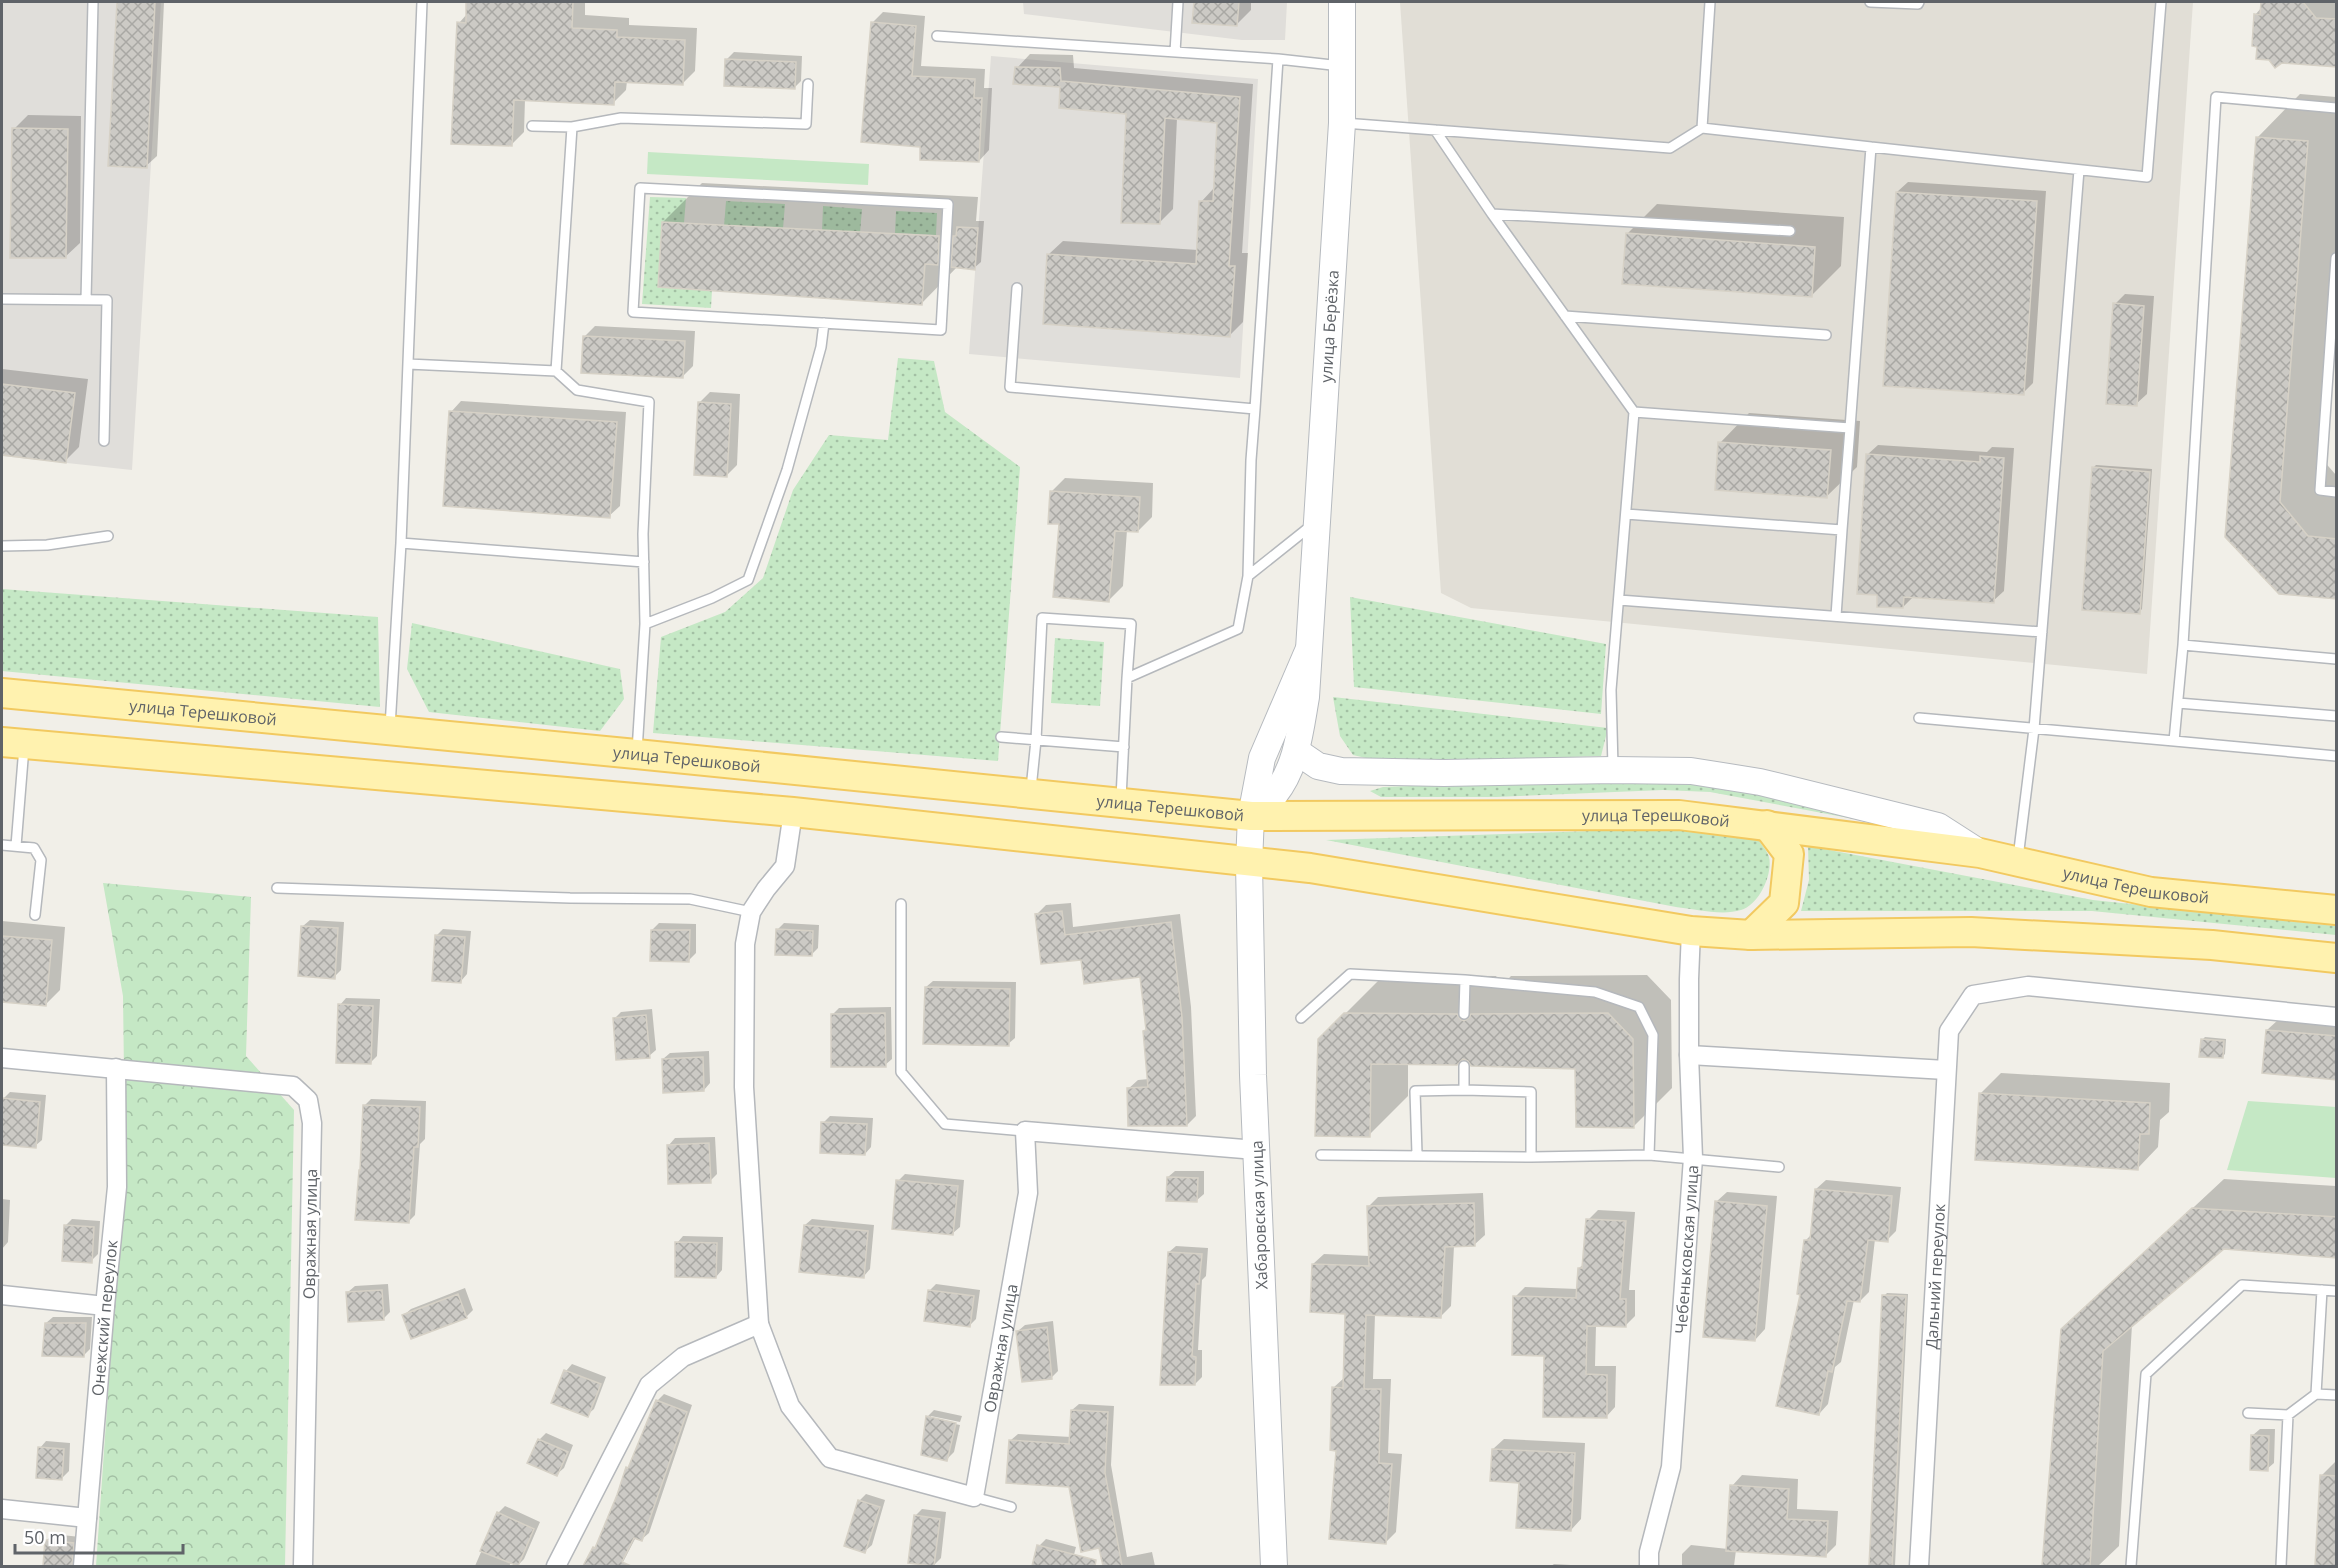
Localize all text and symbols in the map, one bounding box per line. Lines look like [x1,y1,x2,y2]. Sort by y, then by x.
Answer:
street label: улица Берёзка [1315,269,1344,383]
street label: улица Терешковой [128,694,278,730]
street label: улица Терешковой [612,741,762,777]
street label: улица Терешковой [1096,789,1245,826]
street label: улица Терешковой [1582,804,1731,832]
street label: улица Терешковой [2061,861,2210,909]
street label: Хабаровская улица [1245,1140,1273,1290]
street label: Чебеньковская улица [1670,1164,1703,1335]
street label: Овражная улица [298,1169,322,1299]
street label: Дальний переулок [1920,1202,1950,1350]
street label: Онежский переулок [86,1238,123,1397]
street label: Овражная улица [978,1282,1023,1414]
scale bar [15,1517,183,1555]
text: 50 m [24,1525,66,1549]

